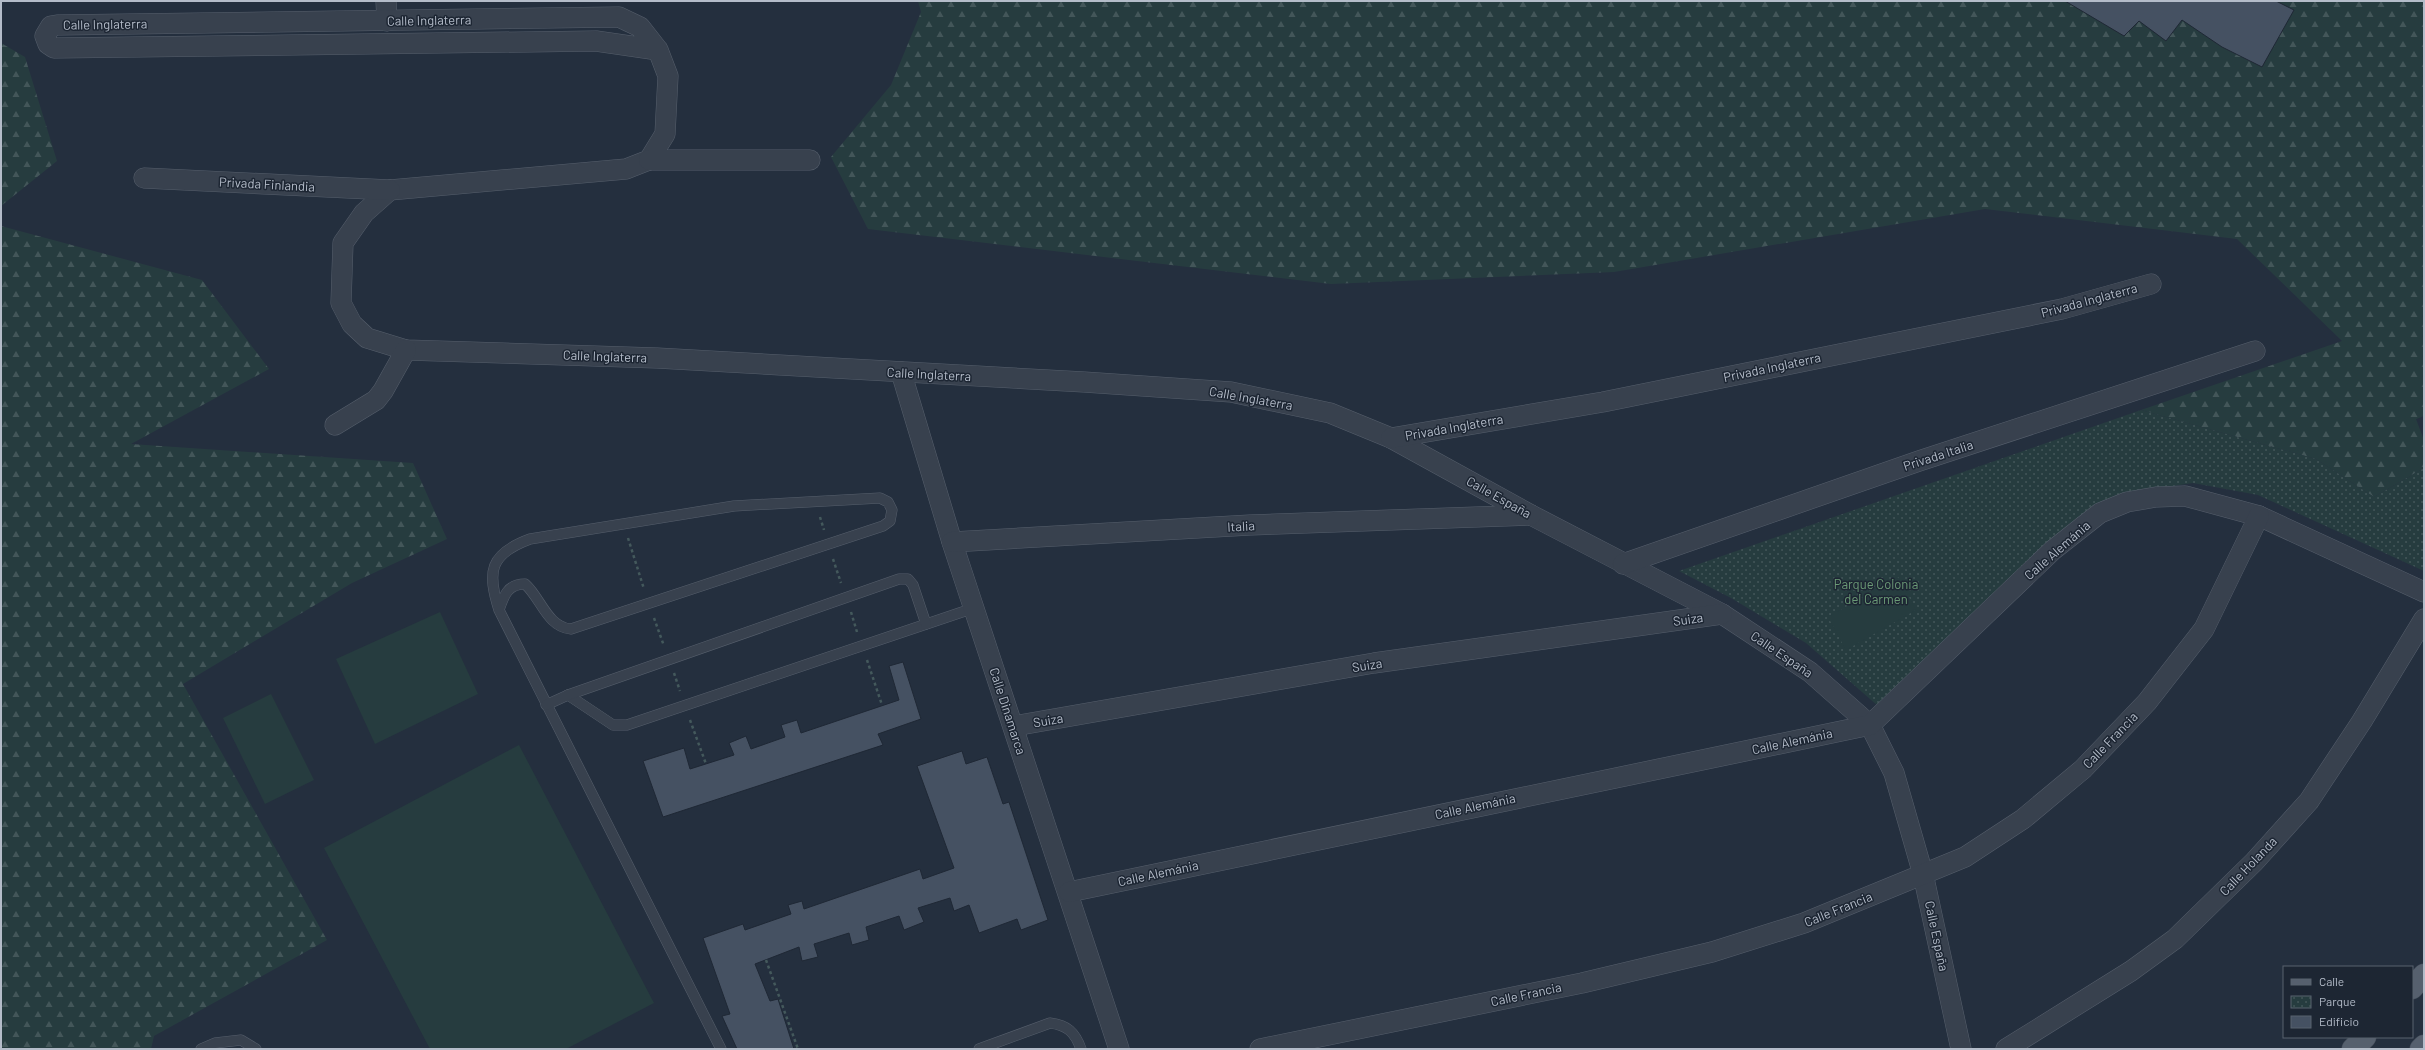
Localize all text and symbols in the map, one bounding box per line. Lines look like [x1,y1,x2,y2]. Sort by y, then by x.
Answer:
street label: Calle Inglaterra [387,11,471,29]
street label: Calle Inglaterra [63,15,147,33]
street label: Privada Finlandia [219,173,315,195]
street label: Privada Inglaterra [2039,279,2139,321]
street label: Calle Inglaterra [563,347,647,365]
street label: Privada Inglaterra [1722,349,1822,385]
street label: Calle Inglaterra [886,364,972,384]
street label: Calle Inglaterra [1208,383,1294,413]
street label: Privada Inglaterra [1404,411,1504,443]
street label: Privada Italia [1901,436,1975,474]
street label: Calle España [1464,473,1534,521]
street label: Italia [1227,517,1255,535]
street label: Calle Alemánia [2021,517,2093,583]
park label: Parque Colonia del Carmen [1834,576,1918,607]
street label: Suiza [1672,609,1704,629]
street label: Calle España [1748,627,1816,681]
street label: Suiza [1351,655,1383,675]
street label: Calle Dinamarca [986,666,1030,756]
street label: Calle Francia [2079,708,2141,772]
street label: Suiza [1032,709,1064,731]
street label: Calle Alemánia [1750,725,1834,757]
street label: Calle Alemánia [1433,790,1517,822]
street label: Calle Holanda [2216,833,2280,899]
street label: Calle Alemánia [1116,857,1200,889]
street label: Calle Francia [1802,888,1874,930]
street label: Calle España [1922,899,1952,973]
legend [2283,966,2413,1038]
text: Calle [2319,974,2344,988]
street label: Calle Francia [1489,979,1563,1009]
text: Parque [2319,994,2356,1008]
text: Edificio [2319,1014,2359,1028]

